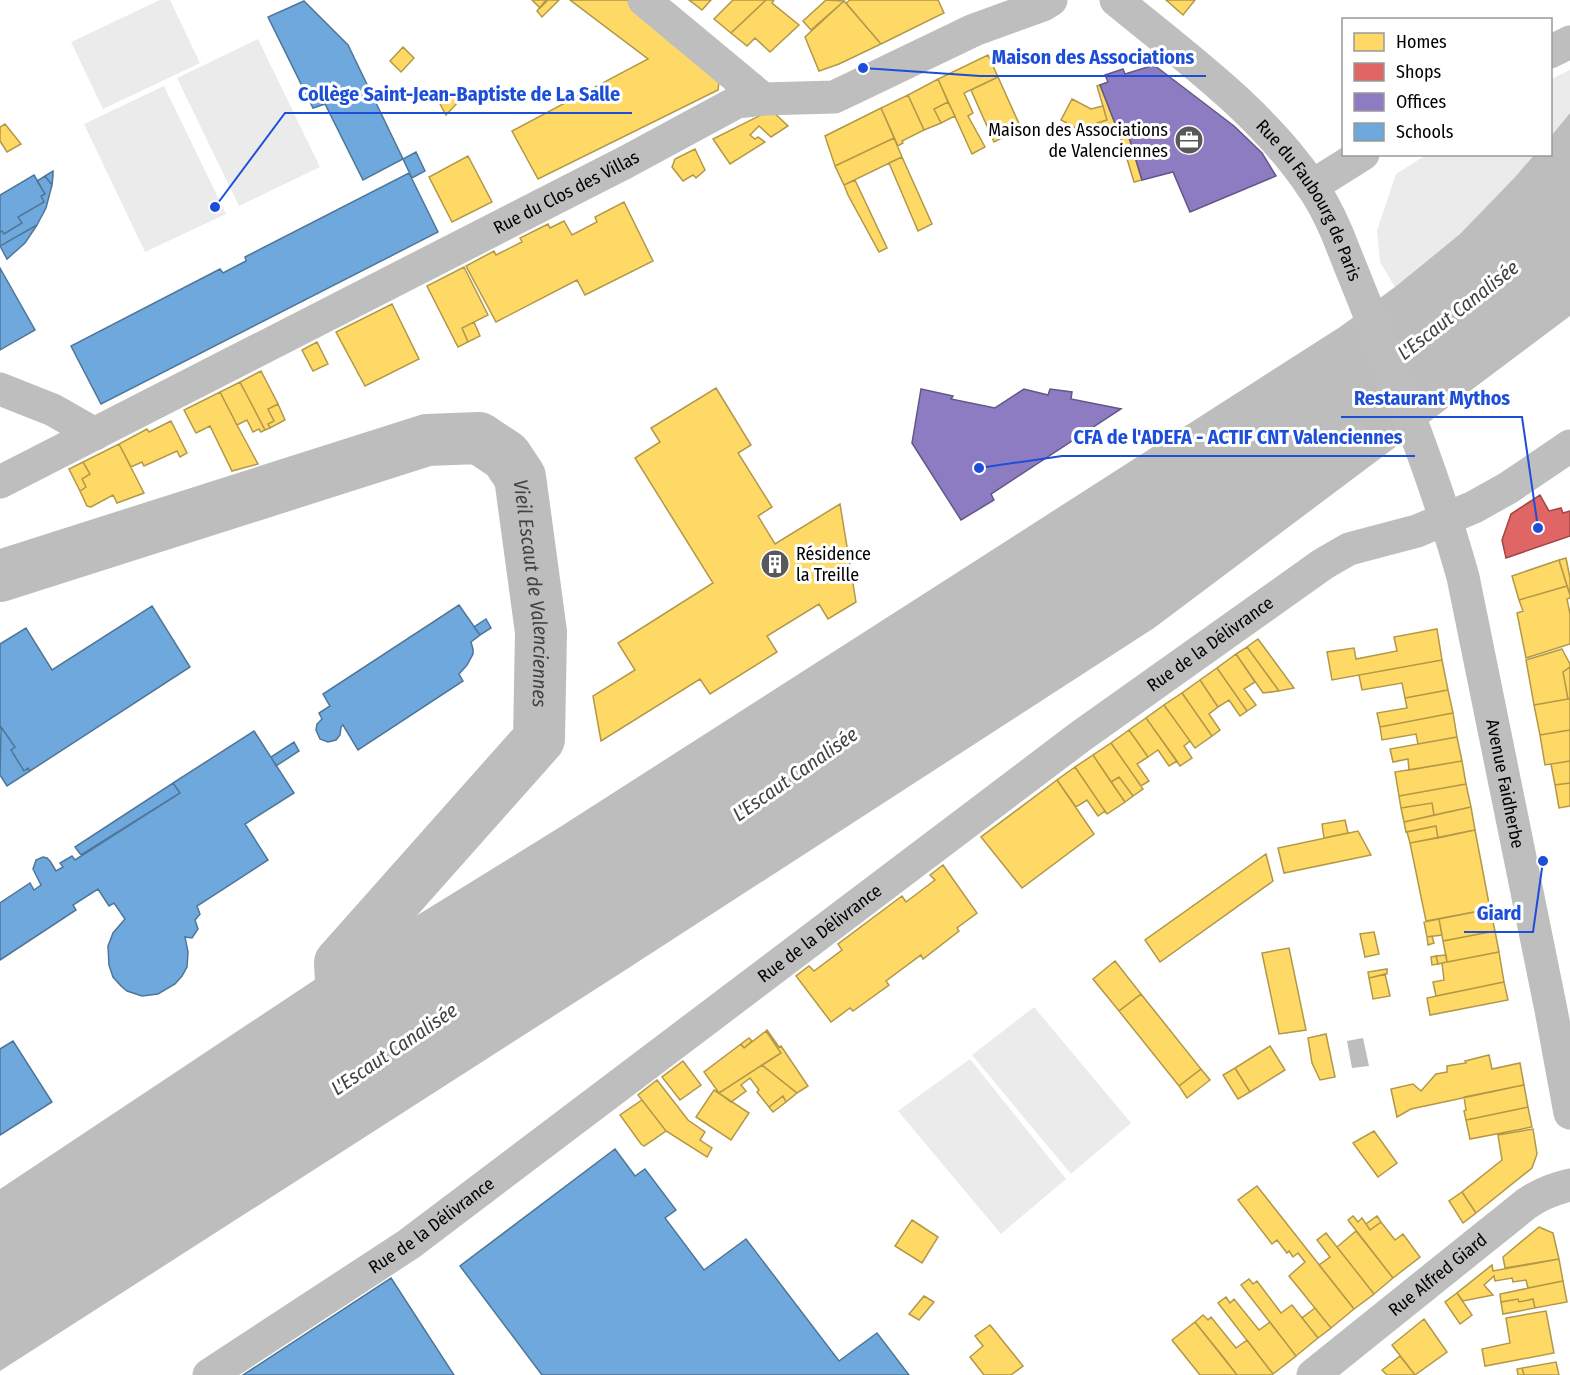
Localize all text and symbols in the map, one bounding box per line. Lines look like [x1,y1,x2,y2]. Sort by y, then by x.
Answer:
legend [1342,18,1552,156]
text: Homes [1396,31,1447,53]
callout: Maison des Associations [980,38,1206,76]
text: Maison des Associations [992,45,1194,69]
text: Shops [1396,61,1441,83]
callout: Collège Saint-Jean-Baptiste de La Salle [285,75,632,113]
text: Collège Saint-Jean-Baptiste de La Salle [298,82,620,106]
text: Offices [1396,91,1446,113]
street label: Rue du Faubourg de Paris [1251,115,1366,285]
place label: Maison des Associations de Valenciennes [988,119,1168,162]
text: Schools [1396,121,1454,143]
office icon: Maison des Associations de Valenciennes [1173,124,1205,156]
street label: Rue du Clos des Villas [490,146,643,239]
water label: L'Escaut Canalisée [1393,255,1524,365]
callout: Restaurant Mythos [1341,379,1522,417]
text: Restaurant Mythos [1354,386,1510,410]
callout: CFA de l'ADEFA - ACTIF CNT Valenciennes [1062,418,1415,456]
text: CFA de l'ADEFA - ACTIF CNT Valenciennes [1073,425,1403,449]
water label: Vieil Escaut de Valenciennes [508,478,553,708]
place label: Résidence la Treille [796,543,871,586]
building icon: Résidence la Treille [759,548,791,580]
street label: Rue de la Délivrance [1143,592,1278,697]
street label: Avenue Faidherbe [1481,717,1529,850]
water label: L'Escaut Canalisée [728,722,863,826]
street label: Rue de la Délivrance [753,879,886,987]
callout: Giard [1464,894,1533,932]
text: Giard [1477,901,1521,925]
water label: L'Escaut Canalisée [326,998,462,1100]
street label: Rue de la Délivrance [364,1173,499,1278]
street label: Rue Alfred Giard [1384,1229,1491,1321]

